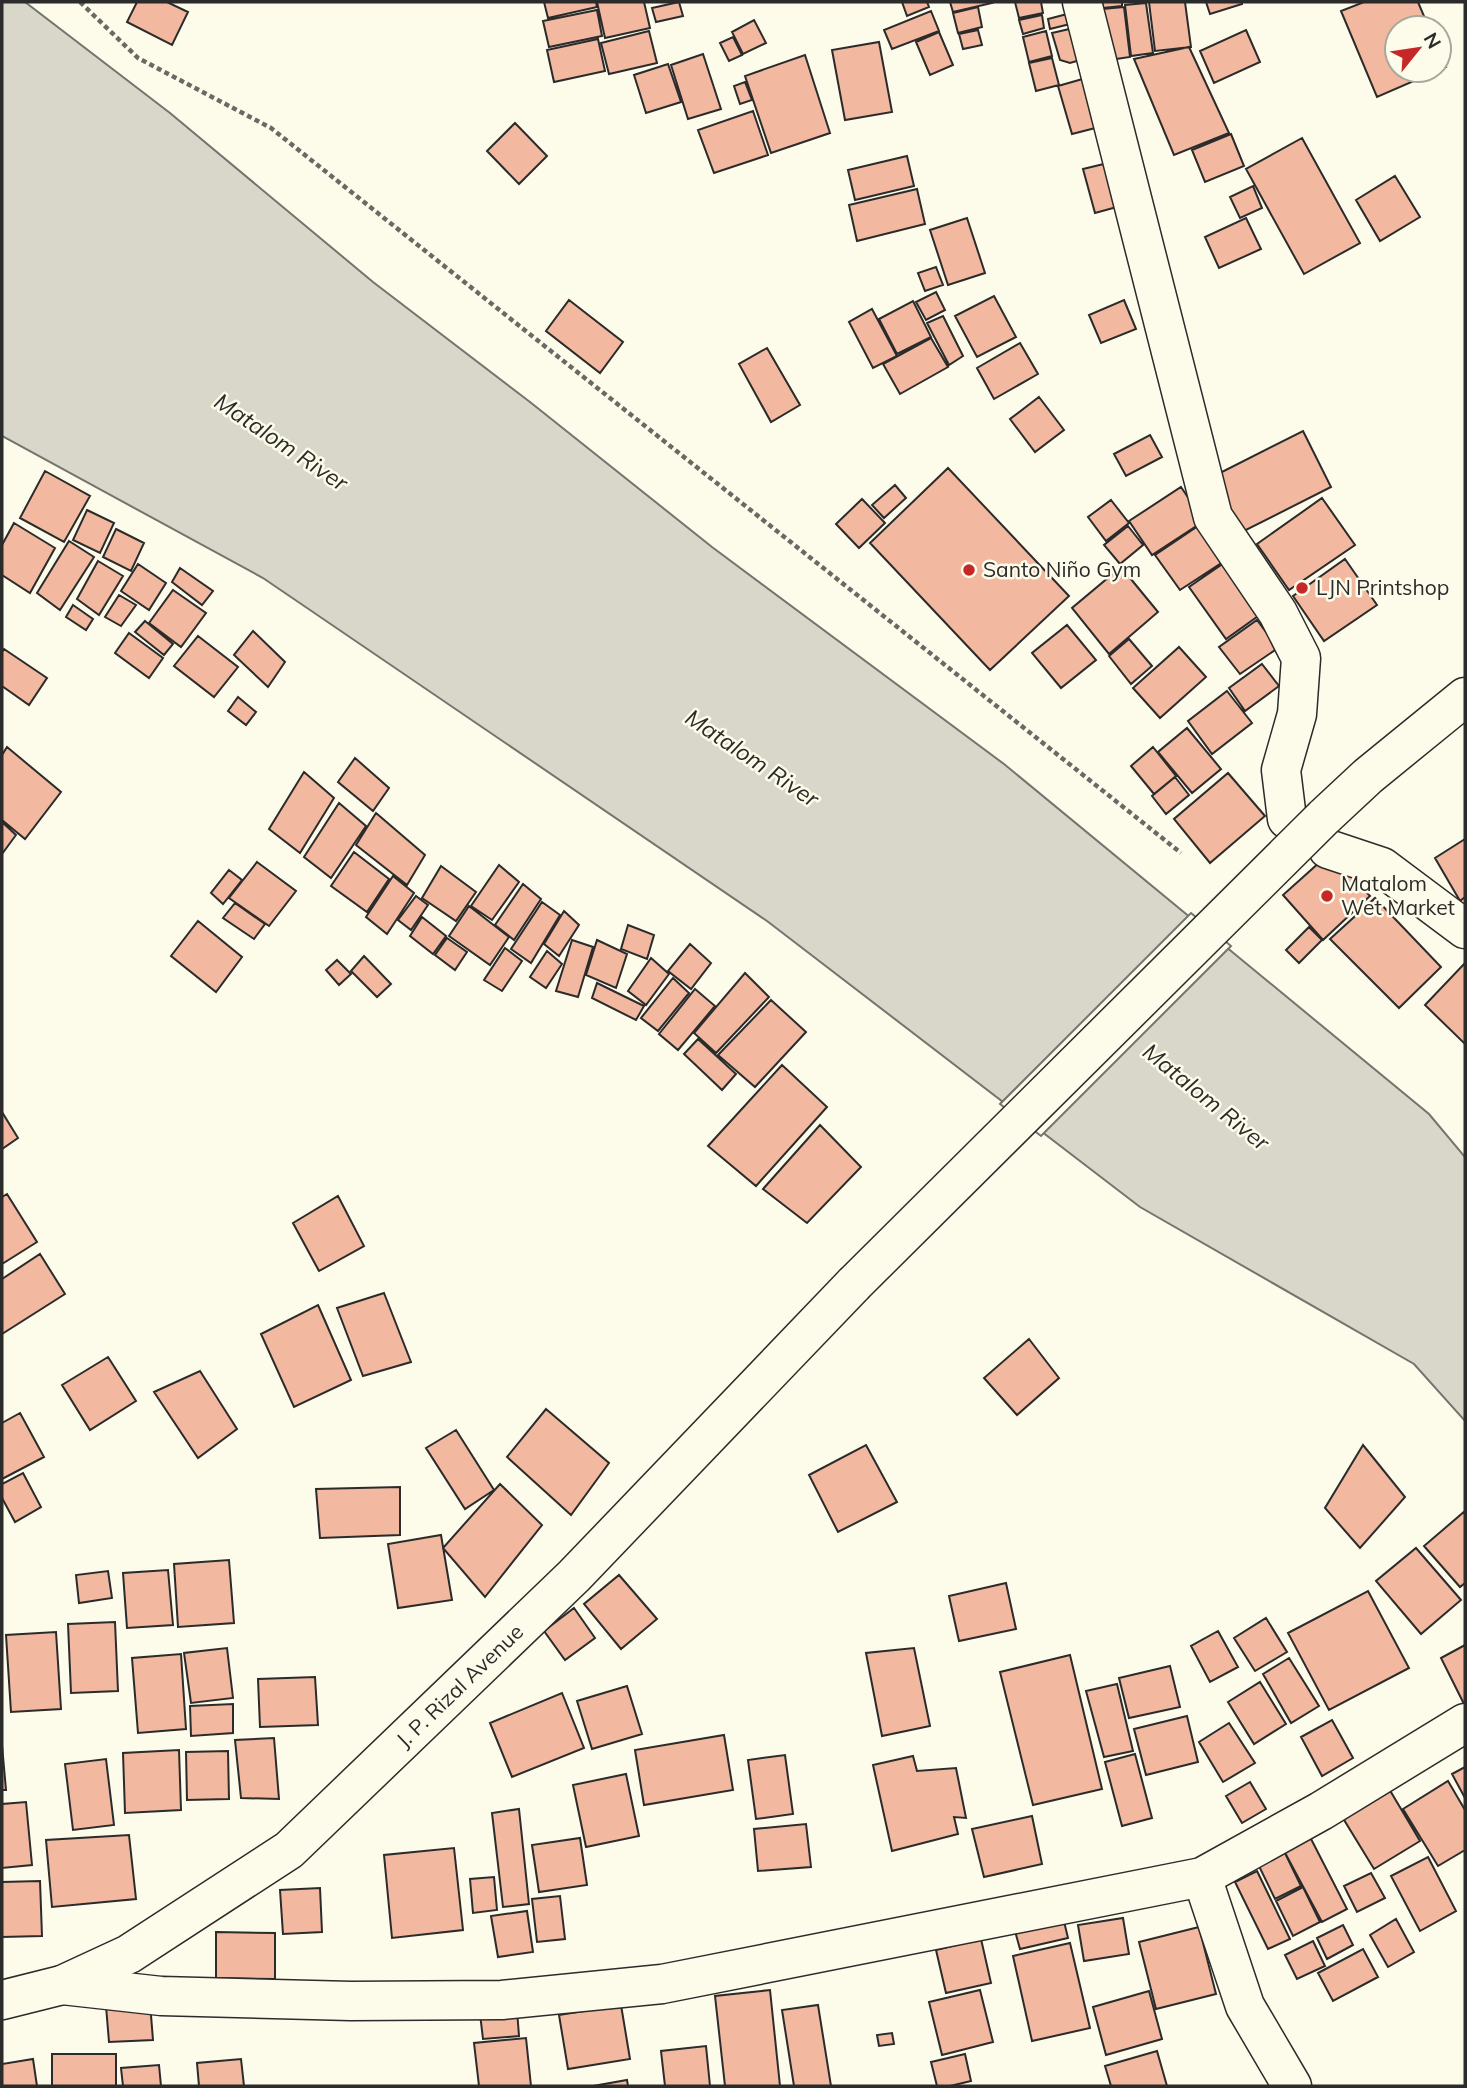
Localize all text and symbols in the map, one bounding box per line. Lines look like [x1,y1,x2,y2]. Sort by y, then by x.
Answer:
north arrow [1383,14,1453,84]
text: N [1419,28,1447,53]
water label: Matalom River [209,386,355,498]
place label: Santo Niño Gym [983,556,1141,582]
marker: Santo Niño Gym [961,562,977,578]
place label: LJN Printshop [1316,574,1449,600]
marker: LJN Printshop [1294,580,1310,596]
water label: Matalom River [680,702,826,814]
place label: Matalom Wet Market [1341,870,1455,920]
marker: Matalom Wet Market [1319,888,1335,904]
water label: Matalom River [1137,1037,1277,1158]
street label: J. P. Rizal Avenue [390,1618,528,1752]

